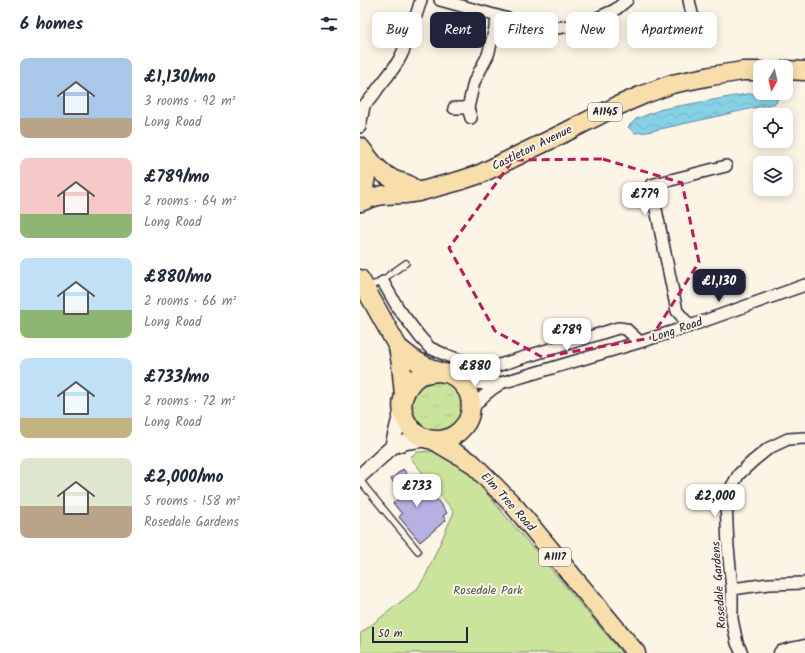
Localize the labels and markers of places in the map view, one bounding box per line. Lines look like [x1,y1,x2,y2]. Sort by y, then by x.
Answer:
pin: £779 [621,182,669,216]
pin: £1,130 [686,269,752,303]
pin: £789 [543,318,591,352]
pin: £880 [451,354,499,388]
pin: £733 [393,474,441,508]
pin: £2,000 [682,484,748,518]

